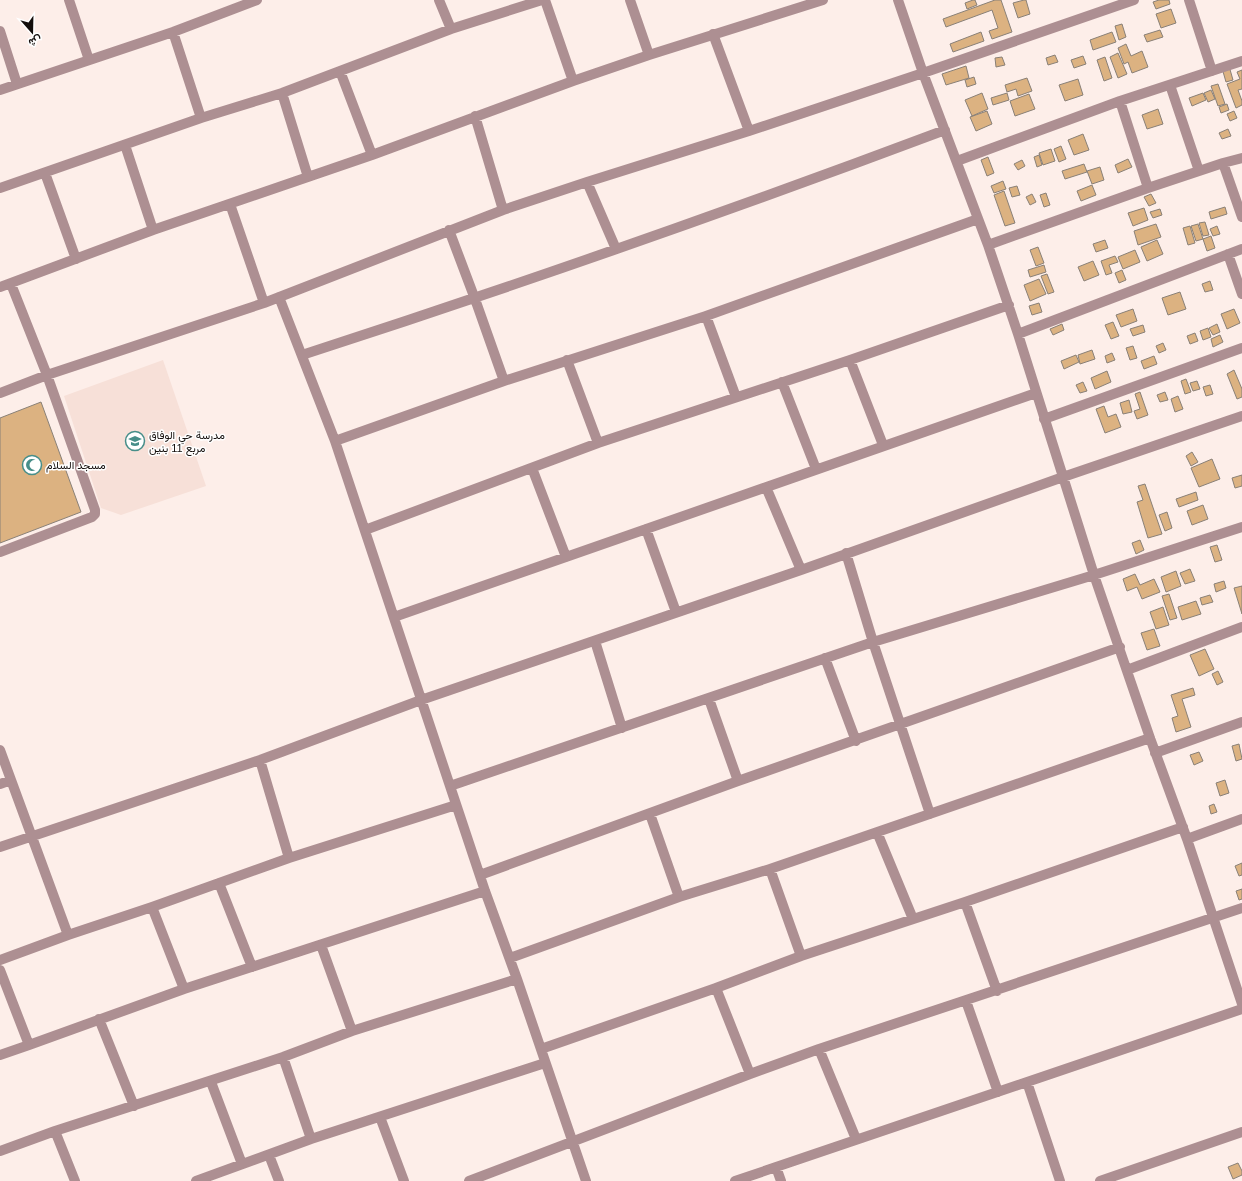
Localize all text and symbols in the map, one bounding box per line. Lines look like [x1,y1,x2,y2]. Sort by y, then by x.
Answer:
north arrow [12,12,52,52]
text: ش [27,33,44,49]
place label: مدرسة حي الوفاق مربع 11 بنين [149,429,225,456]
school or university icon: مدرسة حي الوفاق مربع 11 بنين [124,430,146,452]
mosque icon: مسجد السلام [21,454,43,476]
place label: مسجد السلام [46,459,106,473]

